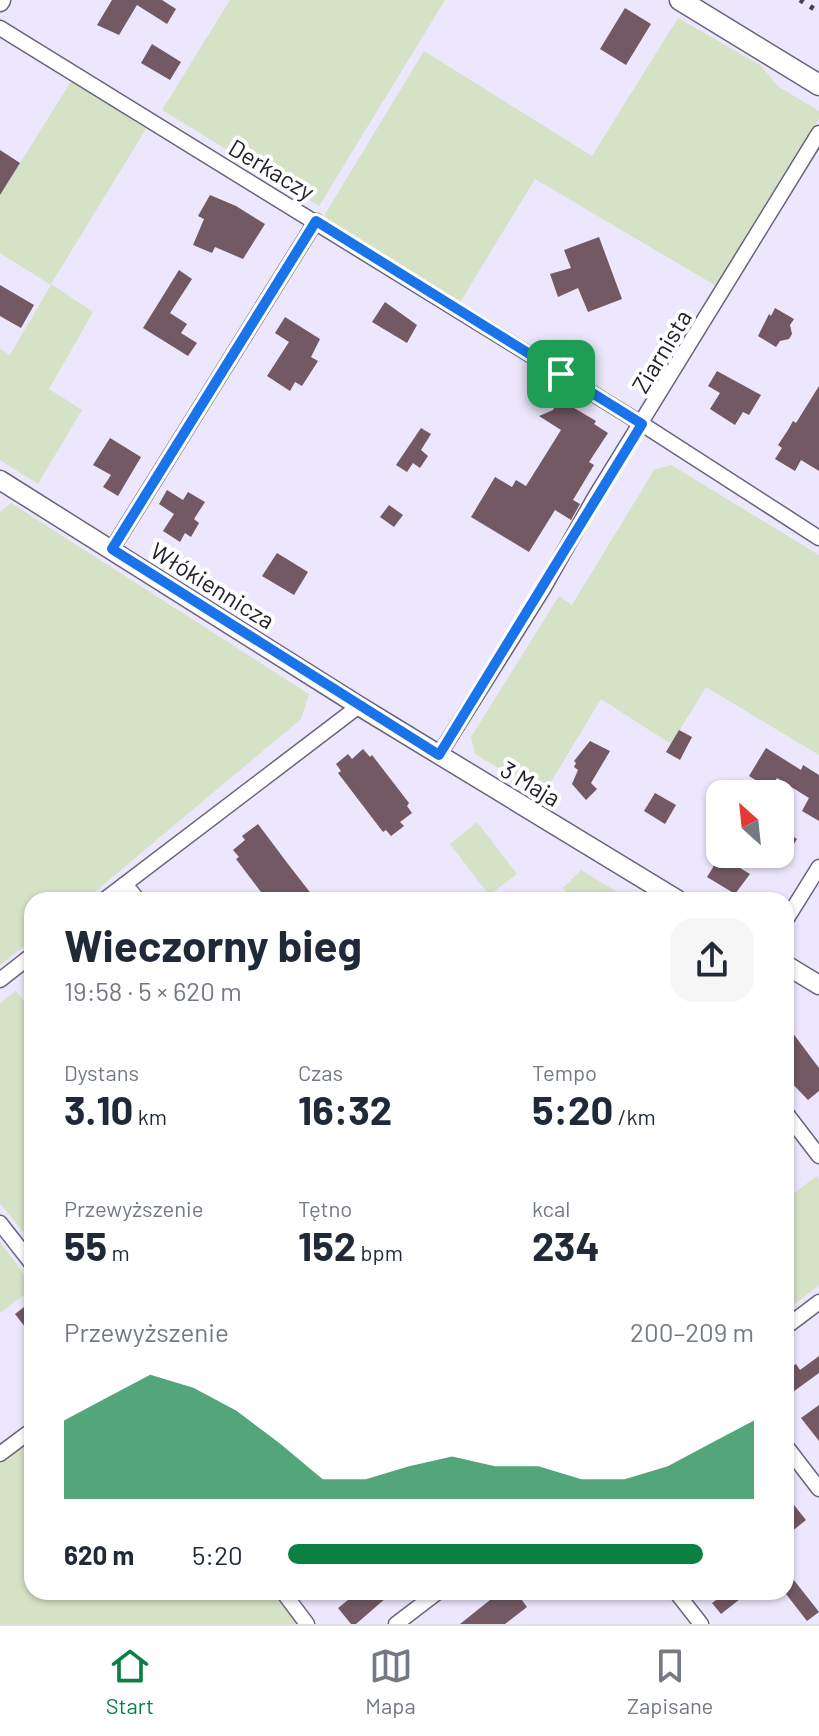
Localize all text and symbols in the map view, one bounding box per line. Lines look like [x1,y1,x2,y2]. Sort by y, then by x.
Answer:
street label: Derkaczy [224,132,320,206]
street label: Ziarnista [625,304,697,398]
pin [527,340,595,408]
icon: arrive [539,352,583,396]
street label: Włókiennicza [146,535,280,635]
street label: 3 Maja [496,754,566,812]
north arrow [706,780,794,868]
map controls [706,780,794,868]
text: Wieczorny bieg [64,918,362,971]
button: share [670,918,754,1002]
text: 19:58 · 5 × 620 m [64,975,242,1006]
text: Dystans [64,1059,139,1085]
text: Czas [298,1059,343,1085]
text: Tempo [532,1059,597,1085]
text: 3.10 [64,1085,133,1133]
text: 16:32 [298,1085,392,1133]
text: 5:20 [532,1085,613,1133]
text: km [133,1103,167,1129]
text: /km [613,1103,656,1129]
text: Przewyższenie [64,1195,203,1221]
text: Tętno [298,1195,352,1221]
text: kcal [532,1195,570,1221]
text: 55 [64,1221,107,1269]
text: 152 [298,1221,356,1269]
text: 234 [532,1221,600,1269]
text: m [107,1239,130,1265]
text: bpm [356,1239,403,1265]
text: Przewyższenie [64,1316,229,1347]
text: 200–209 m [630,1316,754,1347]
text: 620 m [64,1539,134,1570]
text: 5:20 [192,1539,243,1570]
tab: Start [106,1644,154,1718]
tab: Mapa [365,1644,416,1718]
tab: Zapisane [627,1644,713,1718]

